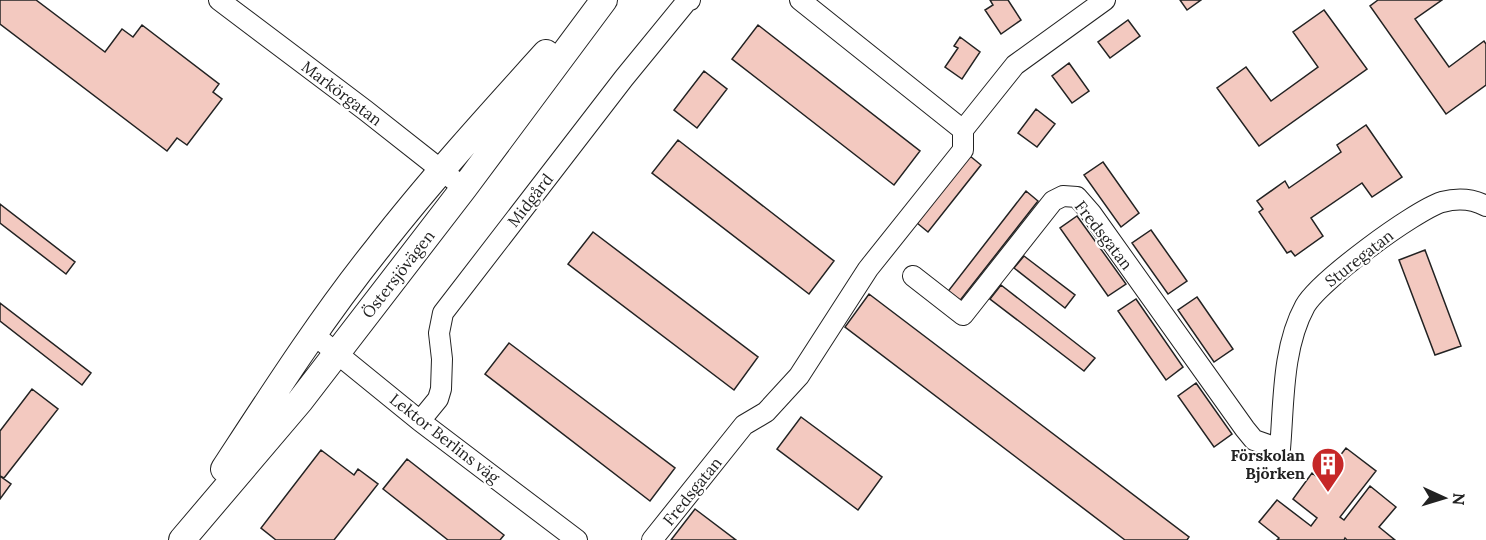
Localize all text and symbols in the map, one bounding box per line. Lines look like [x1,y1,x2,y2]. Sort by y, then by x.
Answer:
street label: Markörgatan [298,56,386,130]
street label: Midgård [503,169,557,231]
street label: Fredsgatan [1071,196,1137,274]
street label: Sturegatan [1321,225,1397,291]
street label: Östersjövägen [357,226,439,322]
street label: Lektor Berlins väg [386,389,505,488]
place label: Förskolan Björken [1230,445,1305,483]
building icon: Förskolan Björken [1310,446,1346,493]
street label: Fredsgatan [658,453,726,529]
north arrow [1414,468,1474,528]
text: N [1449,492,1469,506]

